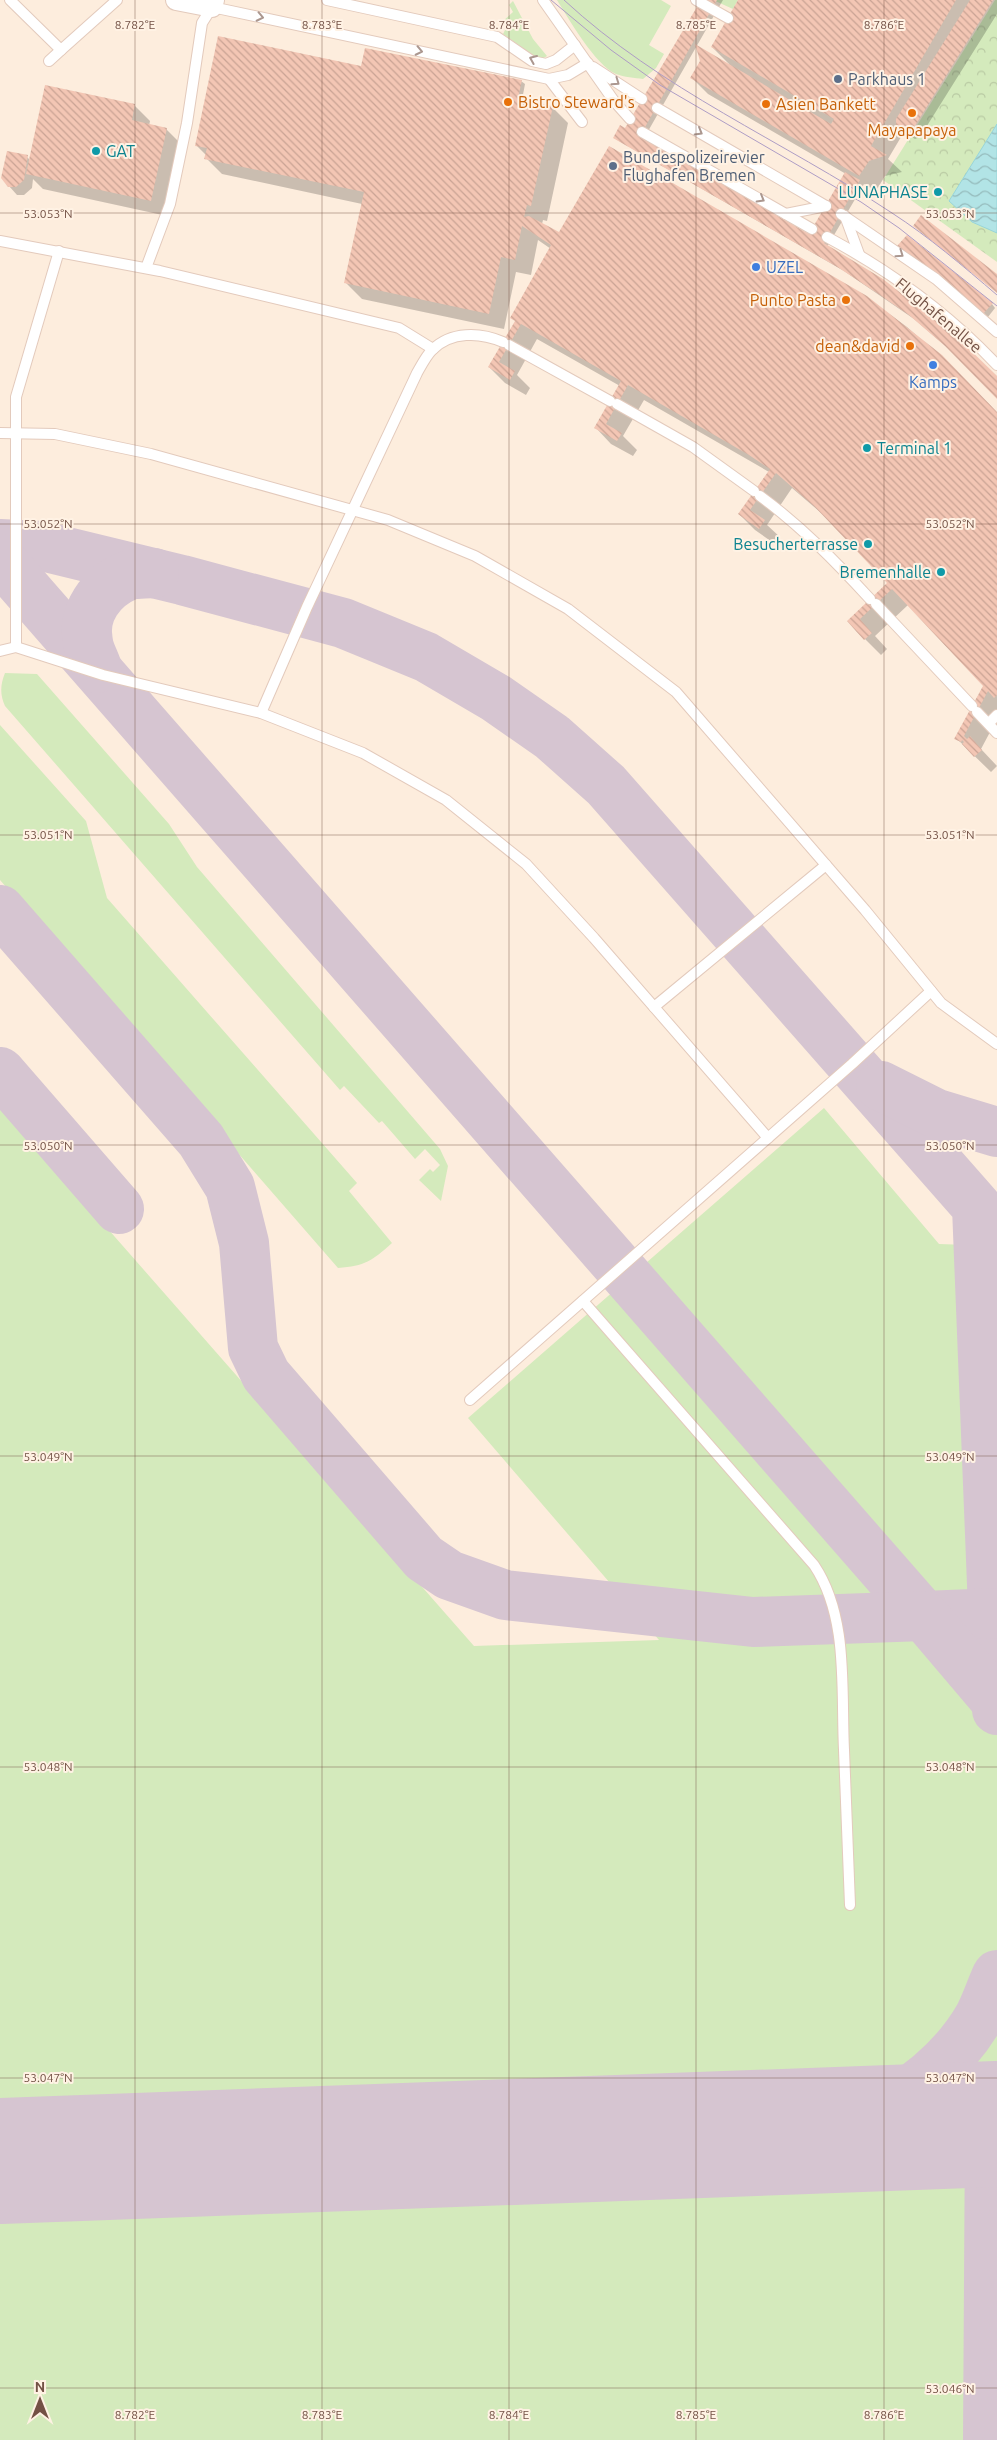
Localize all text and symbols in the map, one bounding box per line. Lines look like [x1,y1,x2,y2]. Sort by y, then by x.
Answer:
one-way arrow [255,11,264,22]
text: 8.782°E [115,18,156,31]
text: 8.783°E [302,18,343,31]
text: 8.784°E [489,18,530,31]
text: 8.785°E [676,18,717,31]
text: 8.786°E [864,18,905,31]
one-way arrow [414,45,423,56]
one-way arrow [529,55,538,66]
place label: Parkhaus 1 [848,70,926,88]
marker: Parkhaus 1 [832,73,844,85]
one-way arrow [610,76,620,85]
place label: Bistro Steward's [518,93,635,111]
place label: Asien Bankett [776,95,877,113]
marker: Bistro Steward's [502,96,514,108]
marker: Asien Bankett [760,98,772,110]
marker: Mayapapaya [906,107,918,119]
place label: Mayapapaya [867,121,957,139]
one-way arrow [693,126,702,136]
place label: GAT [106,142,135,160]
marker: GAT [90,145,102,157]
place label: Bundespolizeirevier Flughafen Bremen [623,148,765,184]
marker: Bundespolizeirevier Flughafen Bremen [607,160,619,172]
place label: LUNAPHASE [838,183,928,201]
marker: LUNAPHASE [932,186,944,198]
one-way arrow [755,193,764,203]
text: 53.053°N [23,207,73,220]
text: 53.053°N [925,207,975,220]
one-way arrow [894,248,904,257]
place label: UZEL [766,258,803,276]
marker: UZEL [750,261,762,273]
street label: Flughafenallee [892,274,986,356]
place label: Punto Pasta [750,291,836,309]
marker: Punto Pasta [840,294,852,306]
place label: dean&david [815,337,900,355]
marker: dean&david [904,340,916,352]
marker: Kamps [927,359,939,371]
place label: Kamps [909,373,957,391]
place label: Terminal 1 [877,439,952,457]
marker: Terminal 1 [861,442,873,454]
text: 53.052°N [23,517,73,530]
text: 53.052°N [925,517,975,530]
place label: Besucherterrasse [733,535,858,553]
marker: Besucherterrasse [862,538,874,550]
place label: Bremenhalle [840,563,931,581]
marker: Bremenhalle [935,566,947,578]
text: 53.051°N [23,828,73,841]
text: 53.051°N [925,828,975,841]
text: 53.050°N [23,1139,73,1152]
text: 53.050°N [925,1139,975,1152]
text: 53.049°N [23,1450,73,1463]
text: 53.049°N [925,1450,975,1463]
text: 53.048°N [23,1760,73,1773]
text: 53.048°N [925,1760,975,1773]
text: 53.047°N [23,2071,73,2084]
text: 53.047°N [925,2071,975,2084]
north arrow [15,2375,65,2425]
text: N [35,2379,45,2395]
text: 53.046°N [925,2382,975,2395]
text: 8.782°E [115,2408,156,2421]
text: 8.783°E [302,2408,343,2421]
text: 8.784°E [489,2408,530,2421]
text: 8.785°E [676,2408,717,2421]
text: 8.786°E [864,2408,905,2421]

